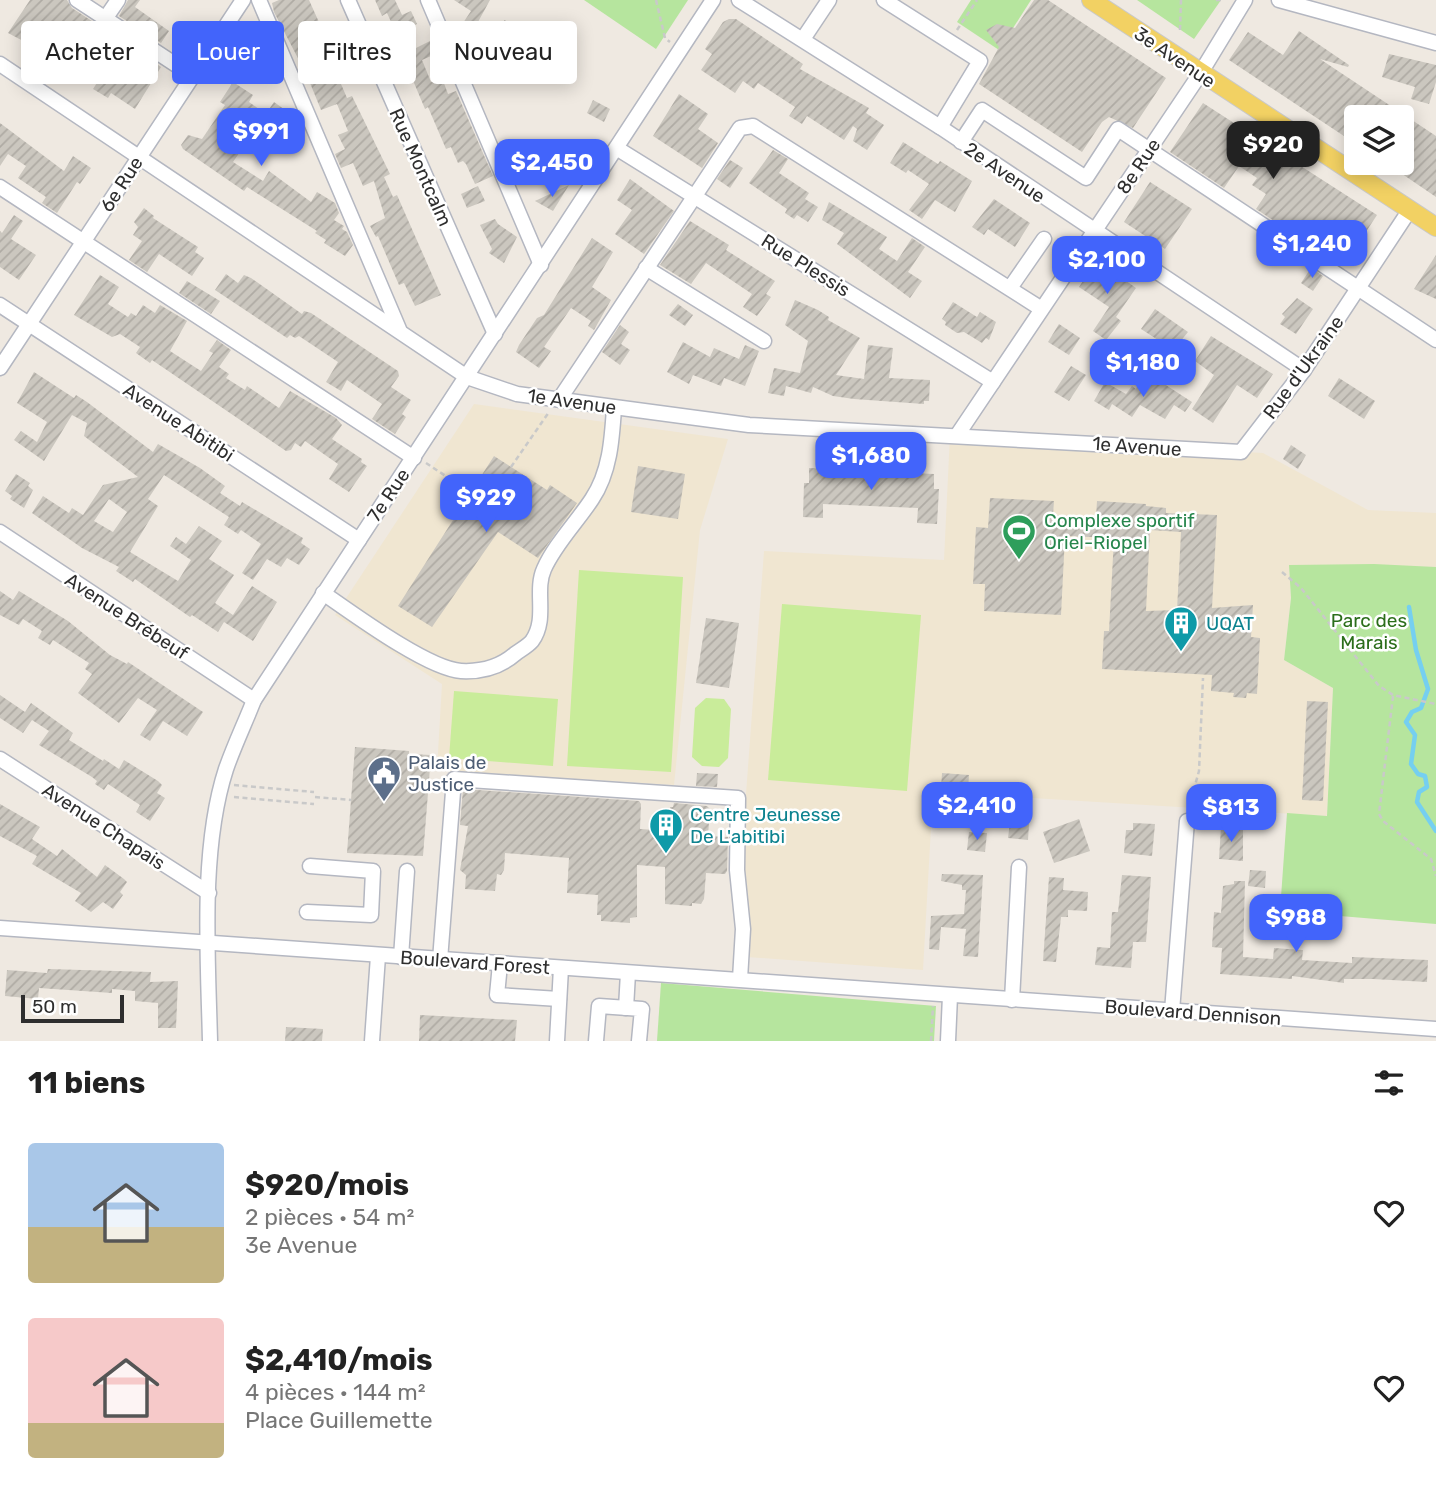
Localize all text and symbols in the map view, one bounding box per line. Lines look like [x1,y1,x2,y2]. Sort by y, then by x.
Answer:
chip: Acheter [21,21,158,84]
chip: Louer [172,21,284,84]
chip: Filtres [298,21,416,84]
chip: Nouveau [430,21,577,84]
street label: 3e Avenue [1130,22,1220,93]
street label: Rue Montcalm [384,105,457,230]
map controls [1344,105,1414,175]
button: layers [1344,105,1414,175]
pin: $991 [220,108,302,168]
text: $991 [233,117,289,145]
pin: $920 [1232,122,1314,181]
text: $920 [1243,130,1303,158]
street label: 8e Rue [1112,134,1165,198]
street label: 2e Avenue [960,137,1049,208]
pin: $2,450 [495,140,609,199]
text: $2,450 [511,148,593,176]
street label: 6e Rue [95,152,148,216]
pin: $1,240 [1255,220,1369,280]
street label: Rue Plessis [757,229,854,302]
text: $1,240 [1272,229,1352,257]
pin: $2,100 [1050,236,1164,296]
text: $2,100 [1068,245,1146,273]
street label: Rue d'Ukraine [1258,311,1349,423]
pin: $1,180 [1086,340,1200,399]
text: $1,180 [1106,348,1180,376]
street label: Avenue Abitibi [119,378,238,467]
street label: 1e Avenue [526,384,618,419]
street label: 1e Avenue [1092,432,1182,461]
pin: $1,680 [814,433,928,492]
text: $1,680 [831,441,911,469]
street label: 7e Rue [362,464,415,526]
pin: $929 [445,475,527,534]
text: $929 [456,483,516,511]
place label: Complexe sportif Oriel-Riopel [1044,509,1195,554]
sports icon: Complexe sportif Oriel-Riopel [1000,512,1038,561]
street label: Avenue Brébeuf [61,568,193,665]
building icon: UQAT [1162,604,1200,653]
park label: Parc des Marais [1331,609,1407,654]
place label: UQAT [1206,612,1254,635]
place label: Palais de Justice [408,751,487,796]
public building icon: Palais de Justice [365,754,403,803]
street label: Avenue Chapais [38,778,170,875]
pin: $2,410 [920,782,1034,842]
pin: $813 [1190,784,1272,844]
text: $2,410 [938,791,1016,819]
text: $813 [1202,793,1260,821]
place label: Centre Jeunesse De L'abitibi [690,803,841,848]
building icon: Centre Jeunesse De L'abitibi [647,806,685,855]
pin: $988 [1255,894,1337,954]
text: $988 [1265,903,1327,931]
street label: Boulevard Forest [399,946,551,979]
scale bar [21,992,124,1024]
text: 50 m [32,995,77,1018]
street label: Boulevard Dennison [1104,995,1282,1030]
icon: filters [1370,1064,1408,1102]
text: 11 biens [28,1065,145,1101]
text: $920/mois [245,1167,409,1203]
icon: home [84,1171,168,1255]
icon: heart [1370,1194,1408,1232]
text: 2 pièces · 54 m² [245,1203,414,1231]
text: 3e Avenue [245,1231,357,1259]
text: $2,410/mois [245,1342,433,1378]
icon: home [84,1346,168,1430]
icon: heart [1370,1369,1408,1407]
text: 4 pièces · 144 m² [245,1378,426,1406]
text: Place Guillemette [245,1406,433,1434]

